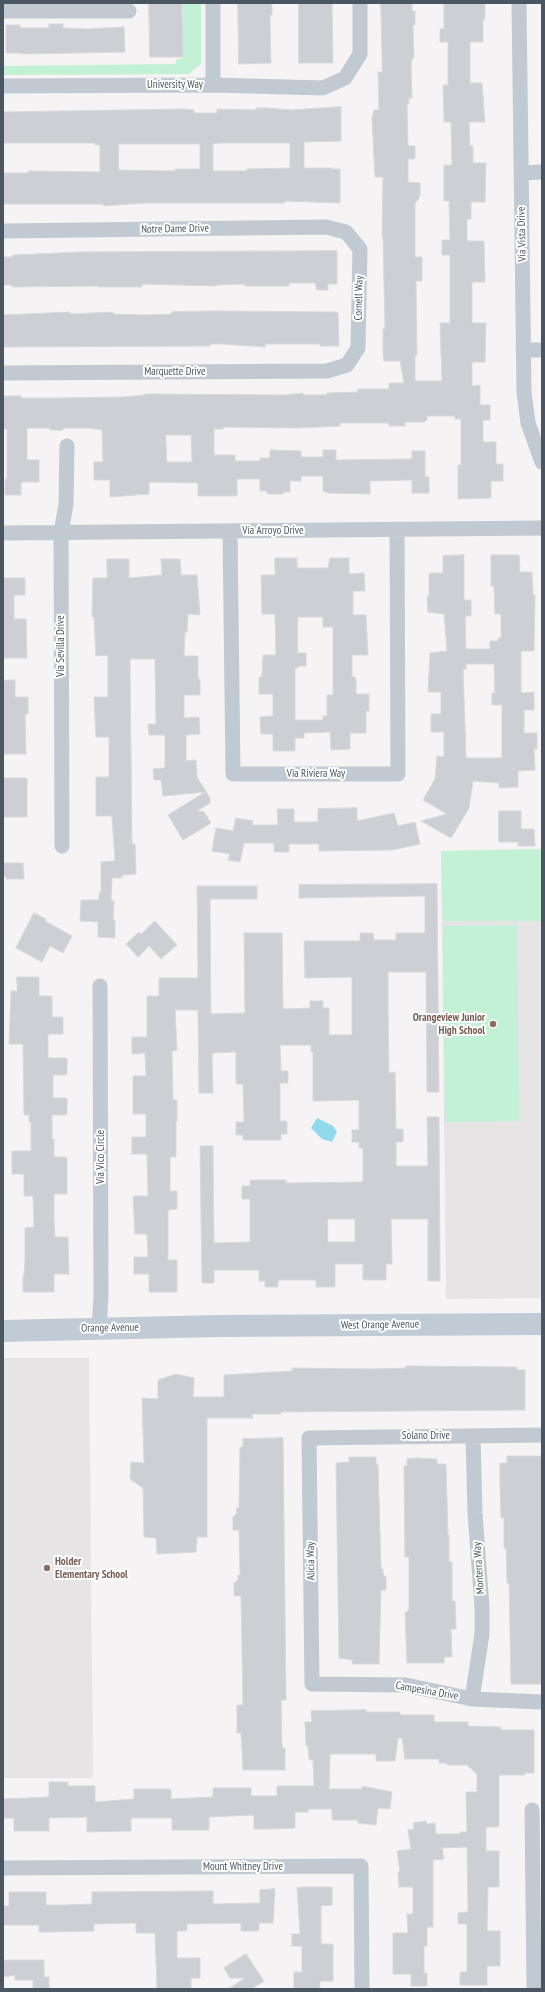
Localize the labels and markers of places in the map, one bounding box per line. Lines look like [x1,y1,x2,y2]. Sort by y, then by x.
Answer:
place label: Orangeview Junior High School [413,1011,485,1037]
marker: Orangeview Junior High School [488,1019,498,1029]
place label: Holder Elementary School [55,1555,128,1581]
marker: Holder Elementary School [42,1563,52,1573]

